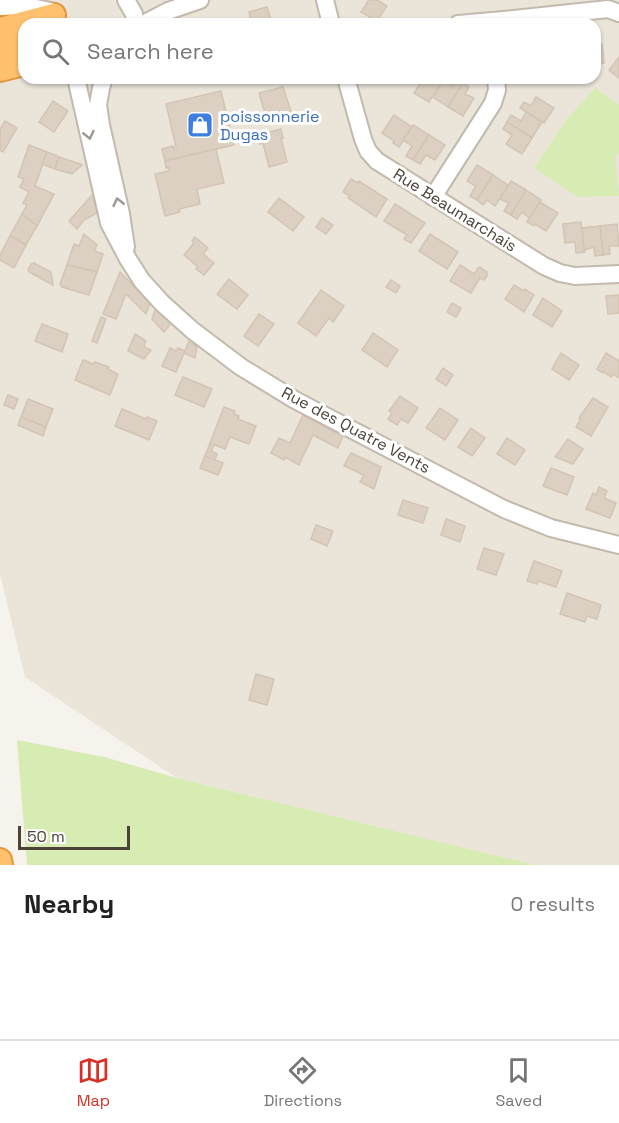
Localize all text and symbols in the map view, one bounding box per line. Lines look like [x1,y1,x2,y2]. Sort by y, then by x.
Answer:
search box [18,18,601,84]
icon: search [39,35,72,68]
text: Search here [87,37,214,65]
place label: poissonnerie Dugas [220,106,319,145]
shop icon: poissonnerie Dugas [185,110,215,140]
one-way arrow [82,130,95,140]
street label: Rue Beaumarchais [389,163,521,257]
one-way arrow [113,197,126,207]
street label: Rue des Quatre Vents [278,382,434,478]
scale bar [18,823,130,850]
text: 50 m [27,826,65,847]
text: Nearby [24,887,114,921]
text: 0 results [511,891,595,917]
tab: Map [77,1054,110,1111]
tab: Directions [264,1054,342,1111]
tab: Saved [496,1054,542,1111]

